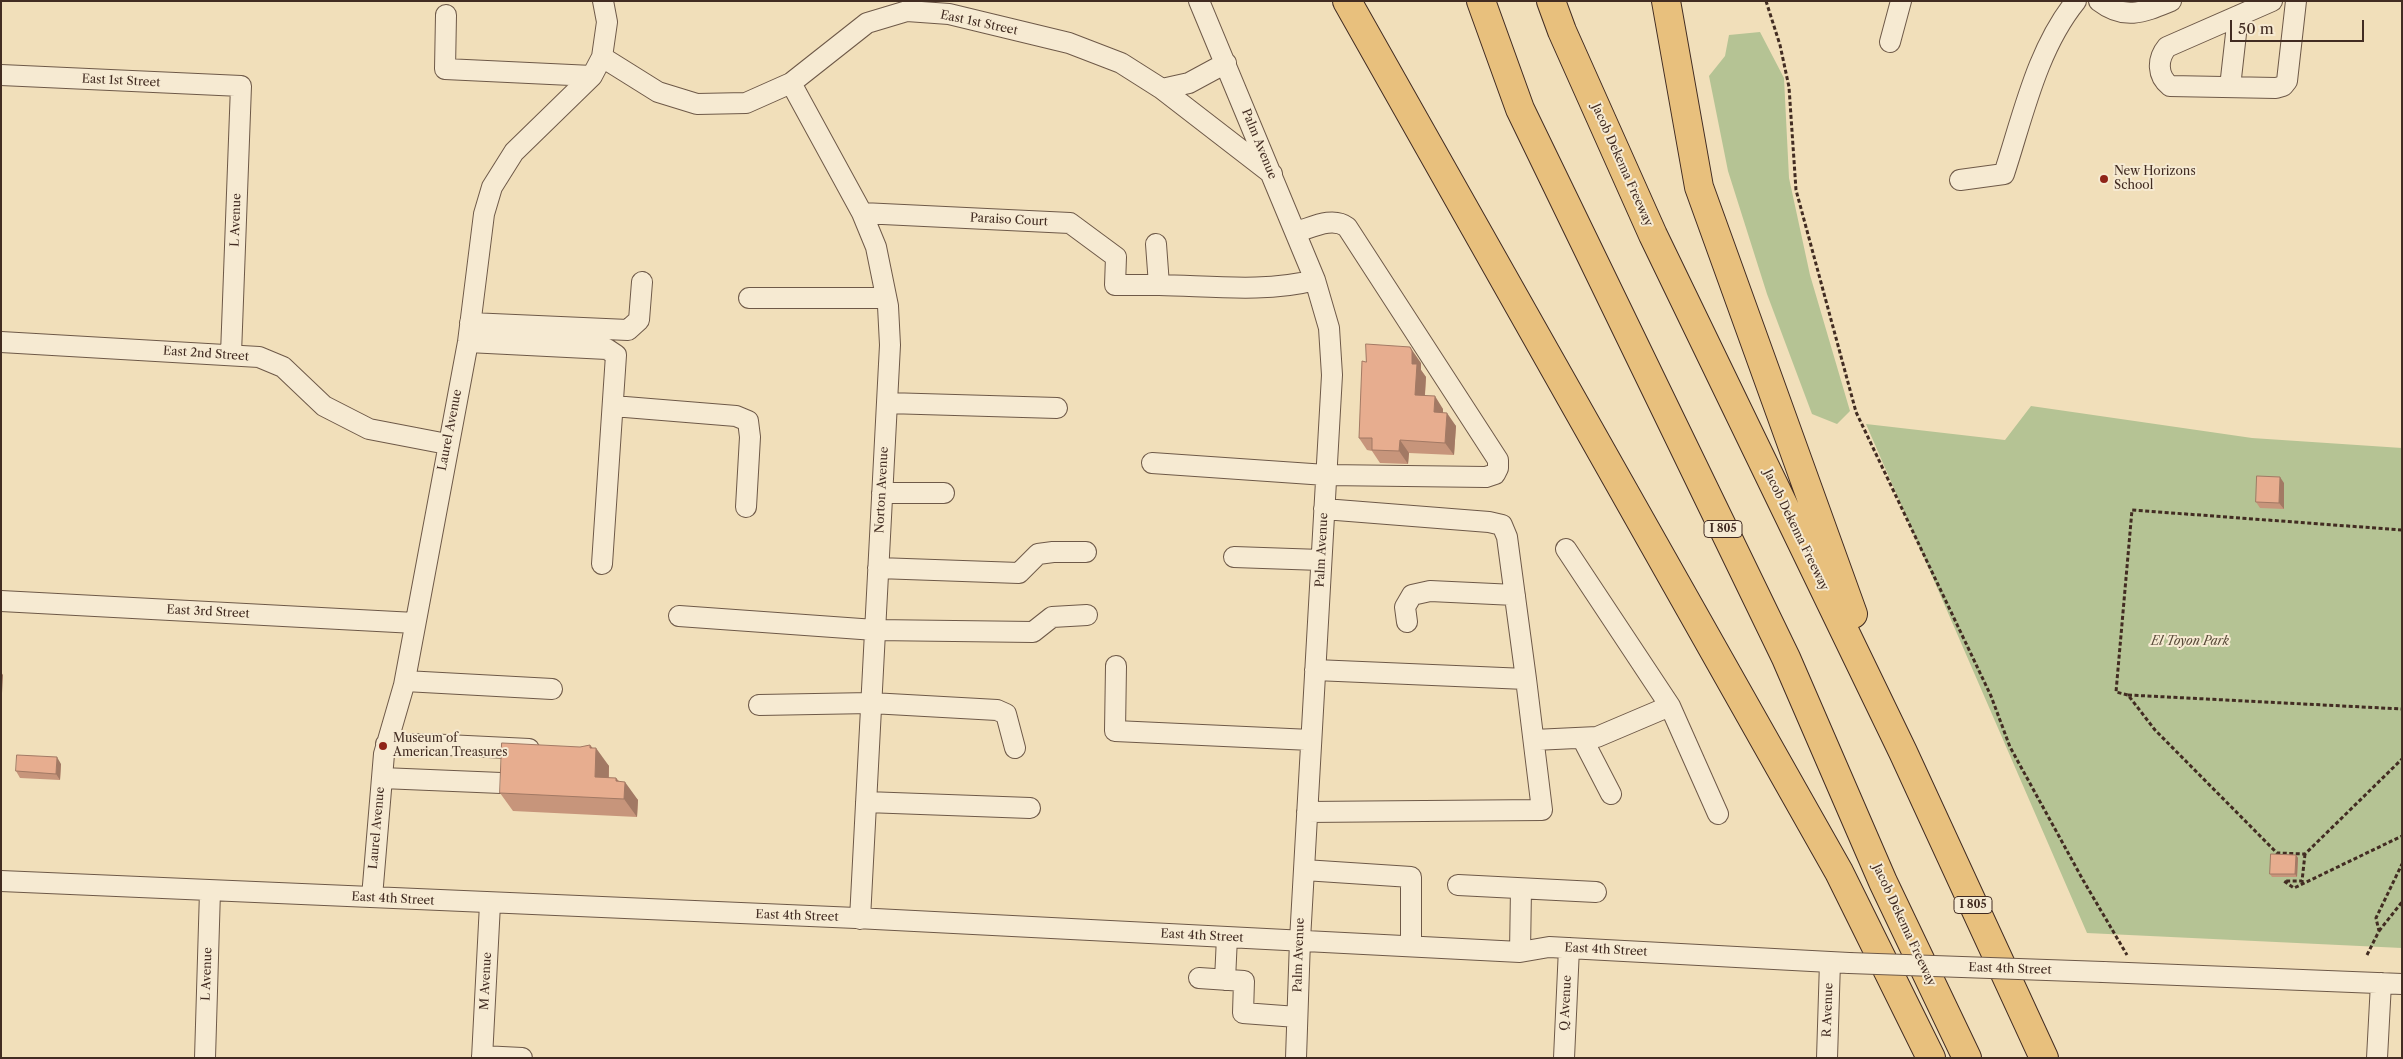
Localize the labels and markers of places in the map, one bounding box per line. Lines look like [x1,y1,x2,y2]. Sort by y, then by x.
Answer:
place label: New Horizons School [2114,165,2196,193]
marker: New Horizons School [2098,173,2110,185]
place label: Museum of American Treasures [393,732,507,760]
marker: Museum of American Treasures [377,740,389,752]

